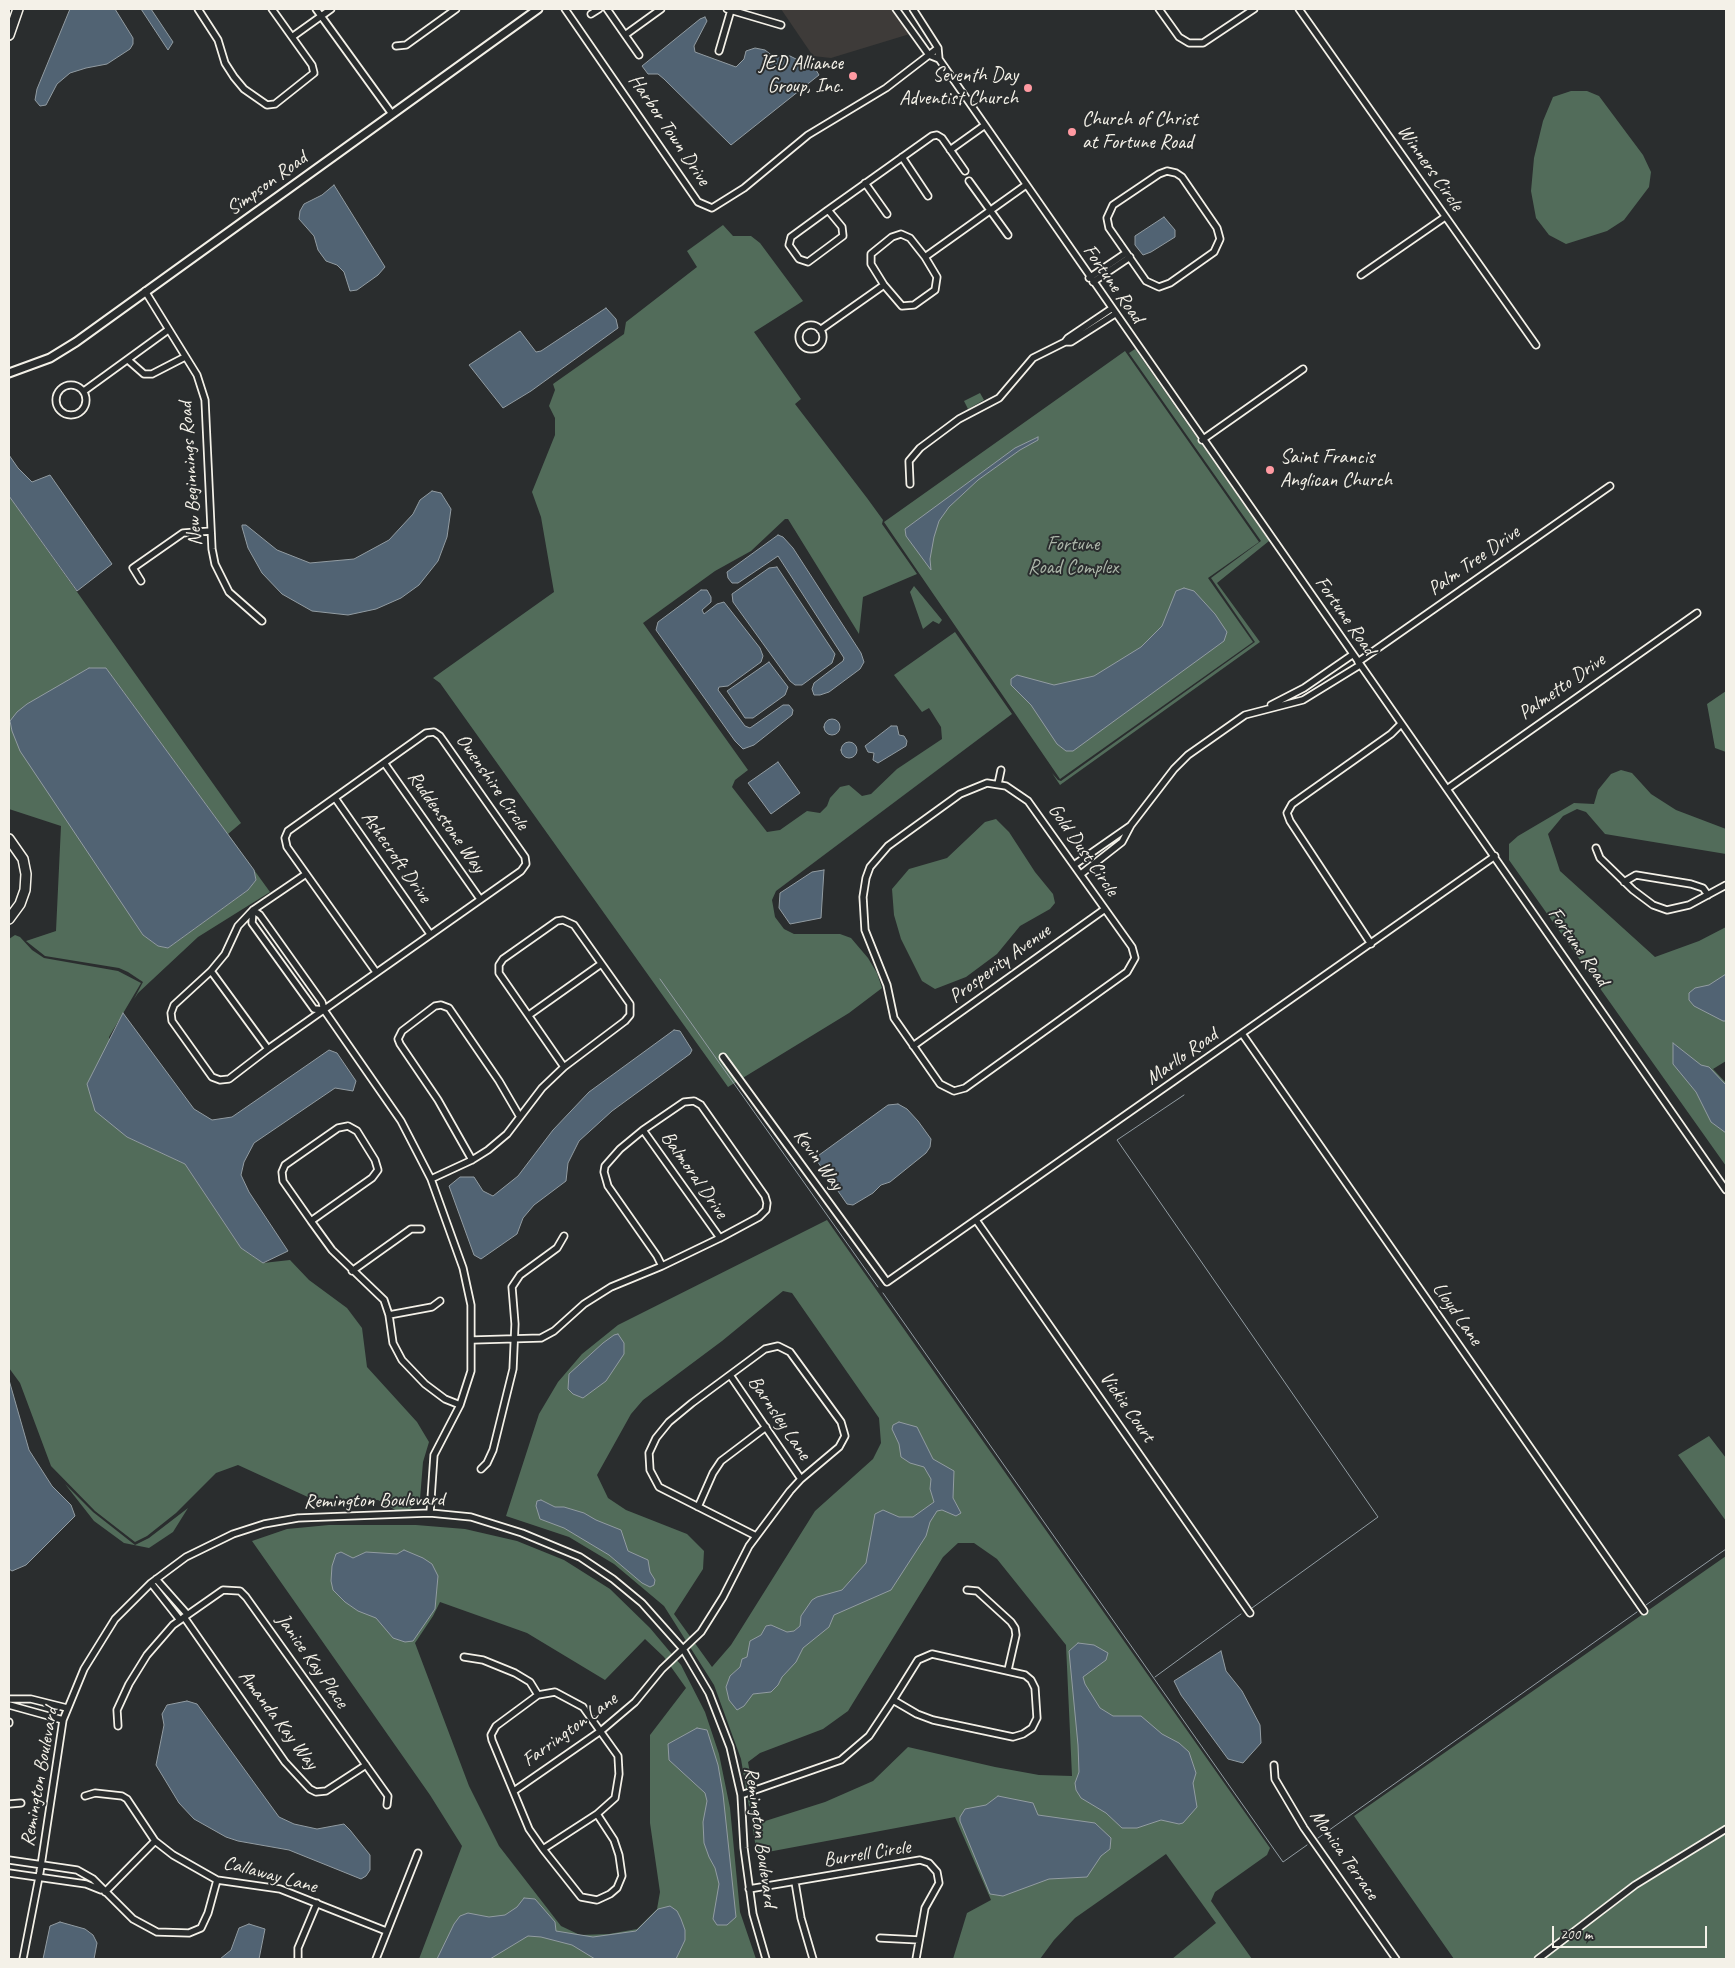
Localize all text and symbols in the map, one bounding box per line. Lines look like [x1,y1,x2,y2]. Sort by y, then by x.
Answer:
place label: JED Alliance Group, Inc. [759,52,843,99]
place label: Seventh Day Adventist Church [899,64,1018,111]
street label: Harbor Town Drive [623,70,715,190]
marker: JED Alliance Group, Inc. [847,70,859,82]
marker: Seventh Day Adventist Church [1022,82,1034,94]
place label: Church of Christ at Fortune Road [1082,108,1198,155]
street label: Winners Circle [1392,120,1468,216]
marker: Church of Christ at Fortune Road [1066,126,1078,138]
street label: Simpson Road [222,147,312,221]
street label: Fortune Road [1077,240,1149,328]
street label: New Beginnings Road [174,401,208,547]
place label: Saint Francis Anglican Church [1280,446,1392,493]
marker: Saint Francis Anglican Church [1264,464,1276,476]
street label: Palm Tree Drive [1424,521,1524,601]
park label: Fortune Road Complex [1028,533,1118,580]
street label: Fortune Road [1309,572,1381,660]
street label: Palmetto Drive [1514,648,1610,726]
street label: Owenshire Circle [450,729,534,835]
street label: Ruddenstone Way [402,766,490,878]
street label: Gold Dust Circle [1042,799,1124,901]
street label: Ashecroft Drive [356,807,436,907]
street label: Fortune Road [1542,903,1614,991]
street label: Prosperity Avenue [945,919,1055,1009]
street label: Marllo Road [1141,1024,1223,1090]
street label: Kevin Way [788,1125,848,1195]
street label: Balmoral Drive [655,1127,733,1223]
street label: Lloyd Lane [1427,1278,1487,1350]
street label: Vickie Court [1094,1367,1160,1447]
street label: Barnsley Lane [742,1371,816,1465]
street label: Remington Boulevard [303,1488,445,1514]
street label: Janice Kay Place [271,1609,353,1713]
street label: Amanda Kay Way [233,1665,323,1775]
street label: Farrington Lane [518,1687,622,1773]
street label: Remington Boulevard [16,1706,64,1848]
street label: Remington Boulevard [738,1766,782,1908]
street label: Monica Terrace [1304,1805,1384,1905]
street label: Burrell Circle [822,1835,912,1873]
street label: Callaway Lane [221,1851,319,1899]
scale bar [1555,1916,1710,1948]
text: 200 m [1560,1925,1592,1944]

